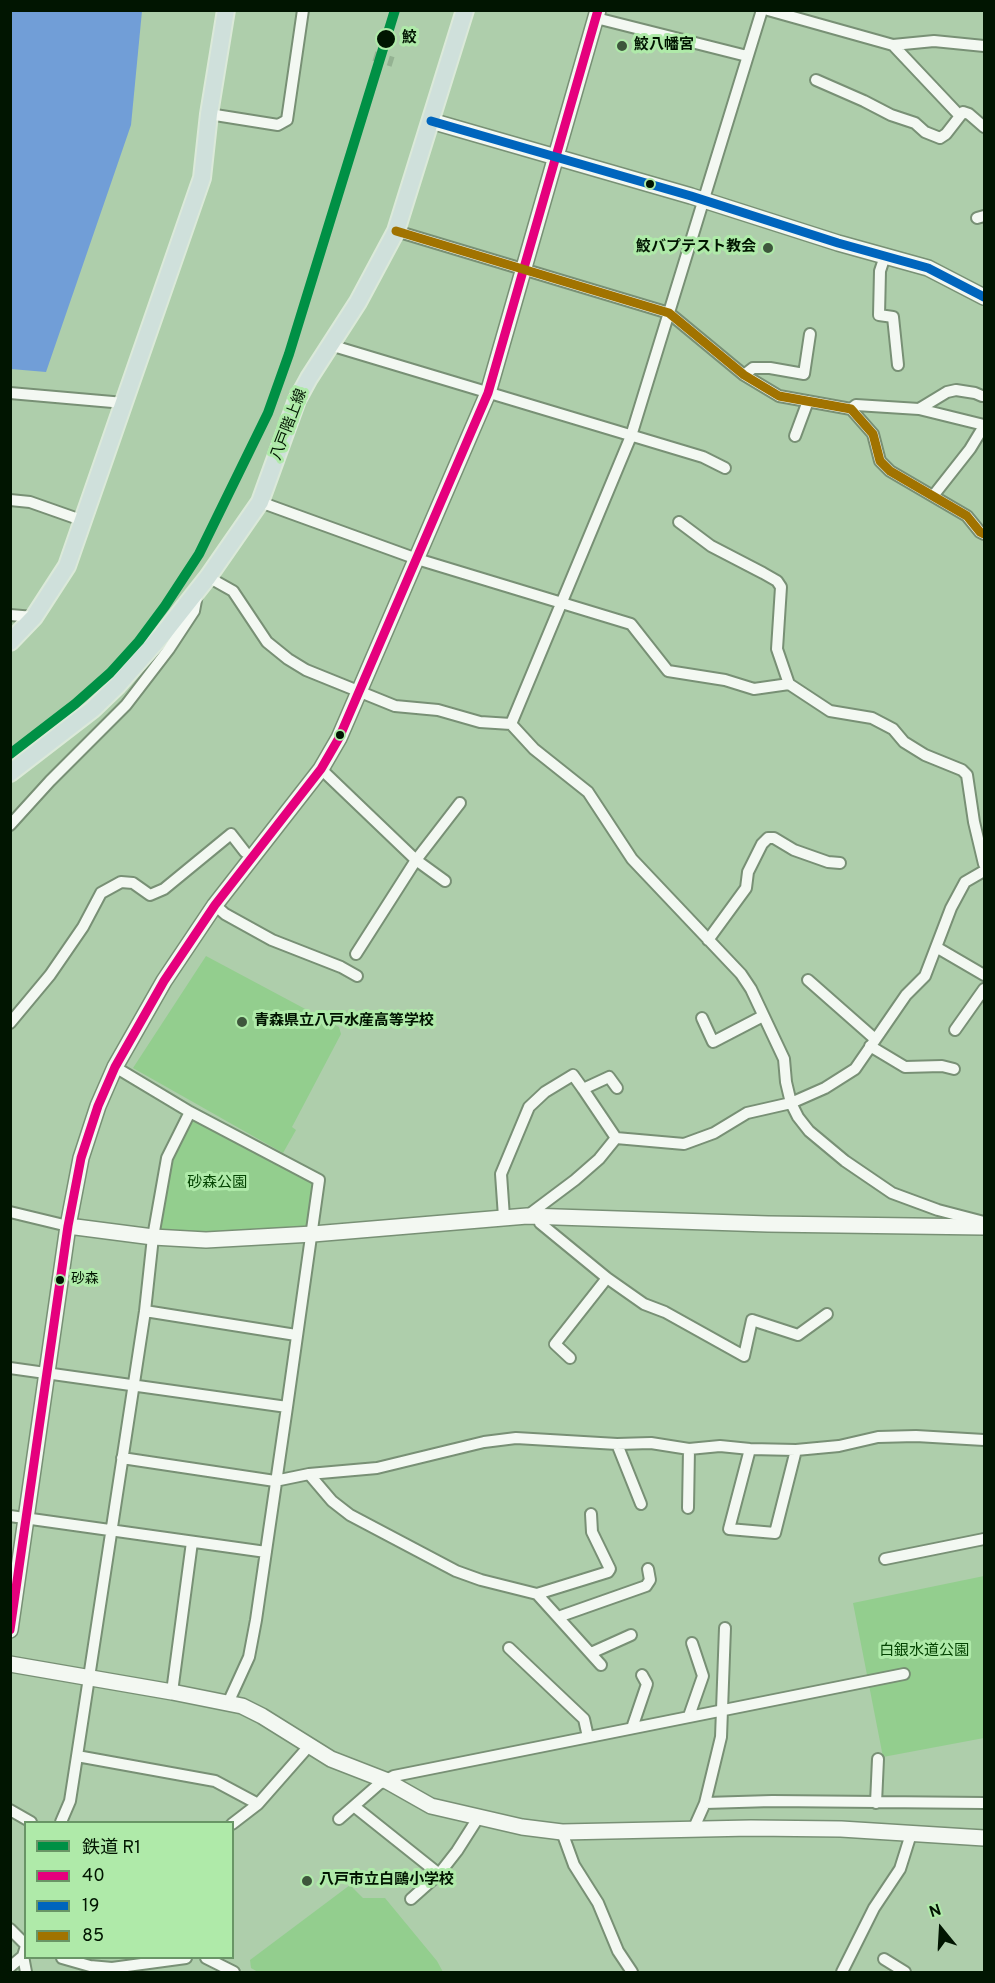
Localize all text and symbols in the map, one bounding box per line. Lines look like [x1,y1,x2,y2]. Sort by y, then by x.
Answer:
marker: 鮫 [375,28,397,50]
place label: 鮫 [402,30,417,48]
place label: 鮫八幡宮 [634,37,694,55]
marker: 鮫八幡宮 [615,39,629,53]
unlabelled marker [644,178,656,190]
place label: 鮫バプテスト教会 [636,239,756,257]
marker: 鮫バプテスト教会 [761,241,775,255]
street label: 八戸階上線 [268,387,312,463]
unlabelled marker [334,729,346,741]
place label: 青森県立八戸水産高等学校 [254,1013,434,1031]
marker: 青森県立八戸水産高等学校 [235,1015,249,1029]
park label: 砂森公園 [187,1175,247,1193]
place label: 砂森 [71,1272,99,1288]
marker: 砂森 [54,1274,66,1286]
park label: 白銀水道公園 [879,1643,969,1661]
legend [24,1821,234,1959]
text: 鉄道 R1 [82,1837,141,1860]
text: 40 [82,1865,105,1888]
place label: 八戸市立白鷗小学校 [319,1872,454,1890]
marker: 八戸市立白鷗小学校 [300,1874,314,1888]
text: 19 [82,1895,99,1918]
north arrow [911,1899,971,1959]
text: N [927,1901,944,1923]
text: 85 [82,1925,104,1948]

